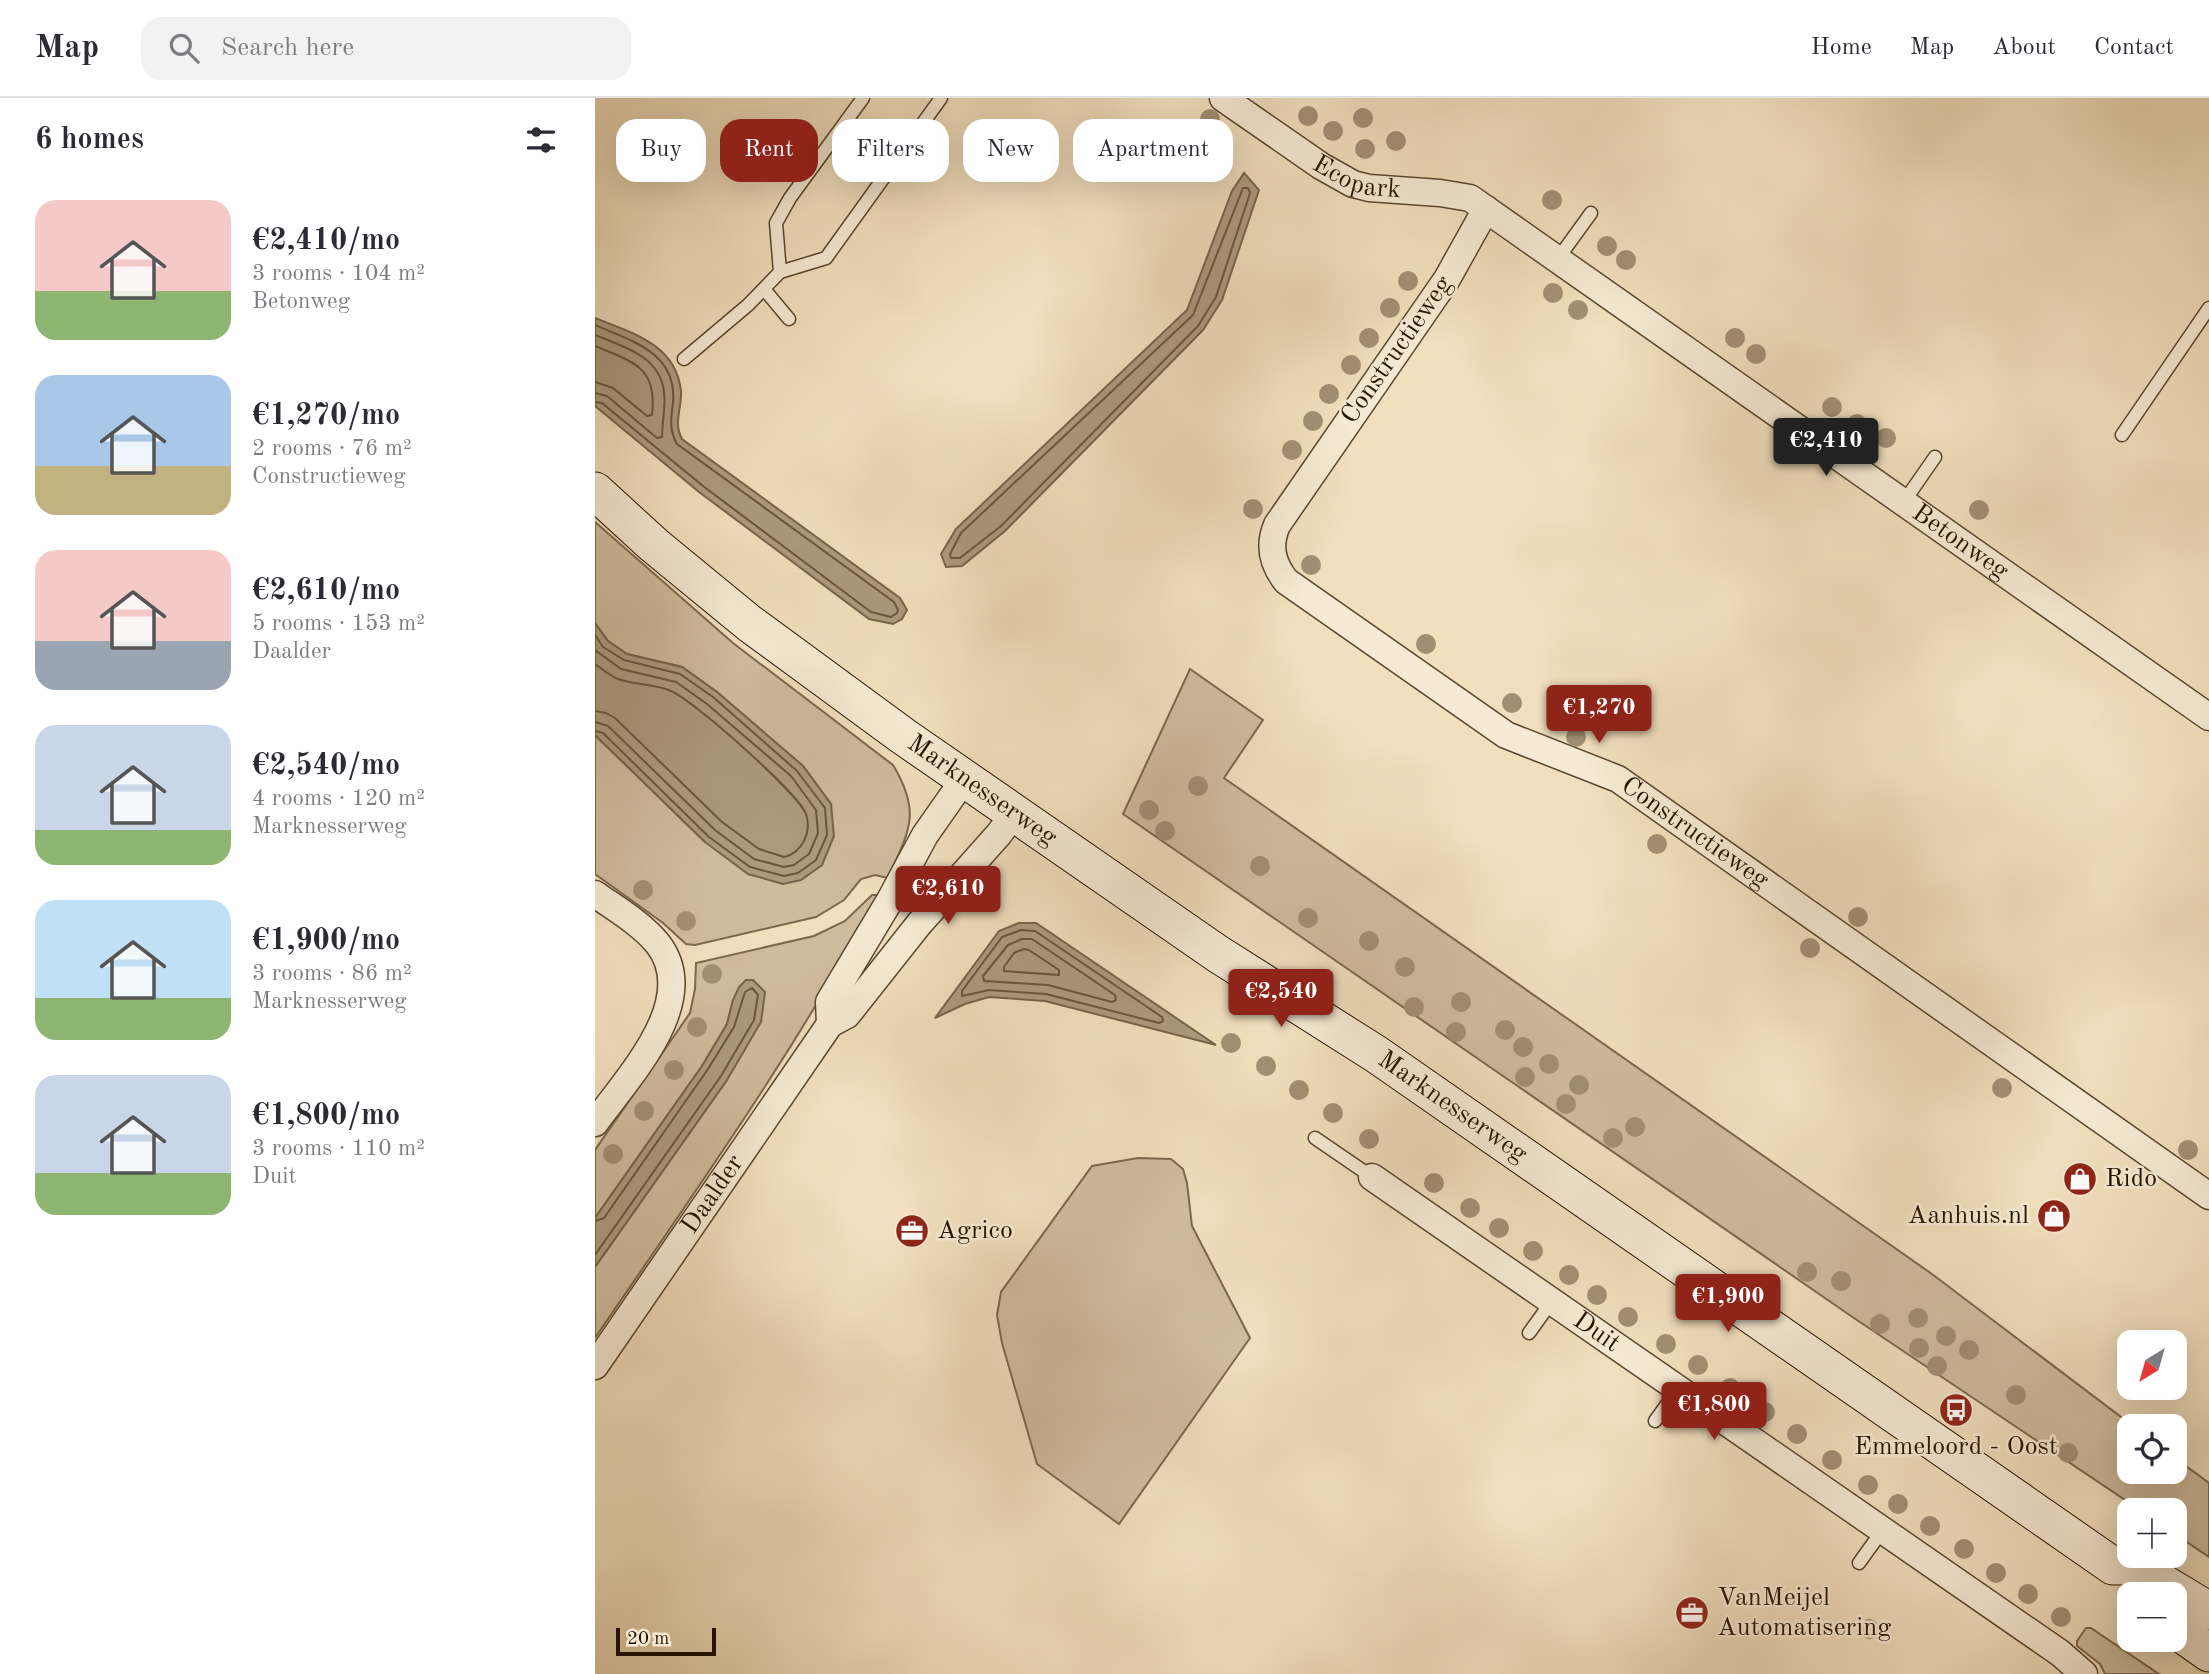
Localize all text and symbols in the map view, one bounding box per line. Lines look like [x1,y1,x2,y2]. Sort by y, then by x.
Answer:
search box [141,17,631,80]
icon: search [165,29,203,67]
text: Map [35,32,99,65]
text: Search here [221,35,354,61]
text: Home [1811,36,1872,60]
text: Map [1910,36,1954,60]
text: About [1992,36,2056,60]
text: Contact [2094,36,2174,60]
chip: Buy [616,119,706,182]
chip: Rent [720,119,818,182]
chip: Filters [832,119,949,182]
chip: New [963,119,1059,182]
chip: Apartment [1073,119,1233,182]
icon: filters [522,121,560,159]
text: 6 homes [35,125,144,155]
street label: Ecopark [1308,151,1402,203]
text: €2,410/mo [252,226,400,256]
icon: home [91,228,175,312]
text: 3 rooms · 104 m² [252,262,425,285]
street label: Constructieweg [1337,271,1457,429]
text: Betonweg [252,290,350,313]
text: €1,270/mo [252,401,400,431]
icon: home [91,403,175,487]
pin: €2,410 [1769,418,1883,478]
text: €2,410 [1789,429,1863,452]
text: 2 rooms · 76 m² [252,437,412,460]
text: Constructieweg [252,465,406,488]
street label: Betonweg [1907,500,2013,585]
text: €2,610/mo [252,576,400,606]
icon: home [91,578,175,662]
text: 5 rooms · 153 m² [252,612,425,635]
text: Daalder [252,640,331,663]
pin: €1,270 [1542,686,1656,745]
text: €1,270 [1562,696,1636,719]
street label: Marknesserweg [903,730,1061,851]
text: €2,540/mo [252,751,400,781]
icon: home [91,753,175,837]
street label: Constructieweg [1616,772,1773,894]
text: 4 rooms · 120 m² [252,787,425,810]
text: Marknesserweg [252,815,407,838]
pin: €2,610 [891,866,1005,926]
text: €2,610 [911,877,985,900]
text: €1,900/mo [252,926,400,956]
icon: home [91,928,175,1012]
text: 3 rooms · 86 m² [252,962,412,985]
pin: €2,540 [1224,970,1338,1029]
text: €2,540 [1244,980,1318,1003]
text: Marknesserweg [252,990,407,1013]
street label: Marknesserweg [1373,1046,1532,1168]
text: €1,800/mo [252,1101,400,1131]
icon: home [91,1103,175,1187]
text: 3 rooms · 110 m² [252,1137,425,1160]
street label: Daalder [677,1150,749,1239]
shop icon: Rido [2061,1160,2099,1198]
text: Duit [252,1165,296,1188]
place label: Rido [2105,1166,2157,1192]
shop icon: Aanhuis.nl [2035,1197,2073,1235]
place label: Aanhuis.nl [1908,1203,2029,1229]
office icon: Agrico [893,1212,931,1250]
place label: Agrico [937,1218,1013,1244]
pin: €1,900 [1671,1274,1785,1334]
text: €1,900 [1691,1285,1765,1308]
street label: Duit [1568,1307,1625,1357]
north arrow [2117,1330,2187,1400]
map controls [2117,1330,2187,1652]
pin: €1,800 [1657,1382,1771,1442]
bus stop icon: Emmeloord - Oost [1937,1391,1975,1429]
text: €1,800 [1677,1393,1751,1416]
button: locate [2117,1414,2187,1484]
place label: Emmeloord - Oost [1854,1434,2058,1460]
button: + [2117,1498,2187,1568]
button: − [2117,1582,2187,1652]
place label: VanMeijel Automatisering [1717,1585,1891,1641]
office icon: VanMeijel Automatisering [1673,1594,1711,1632]
scale bar [616,1625,716,1657]
text: 20 m [627,1630,669,1649]

